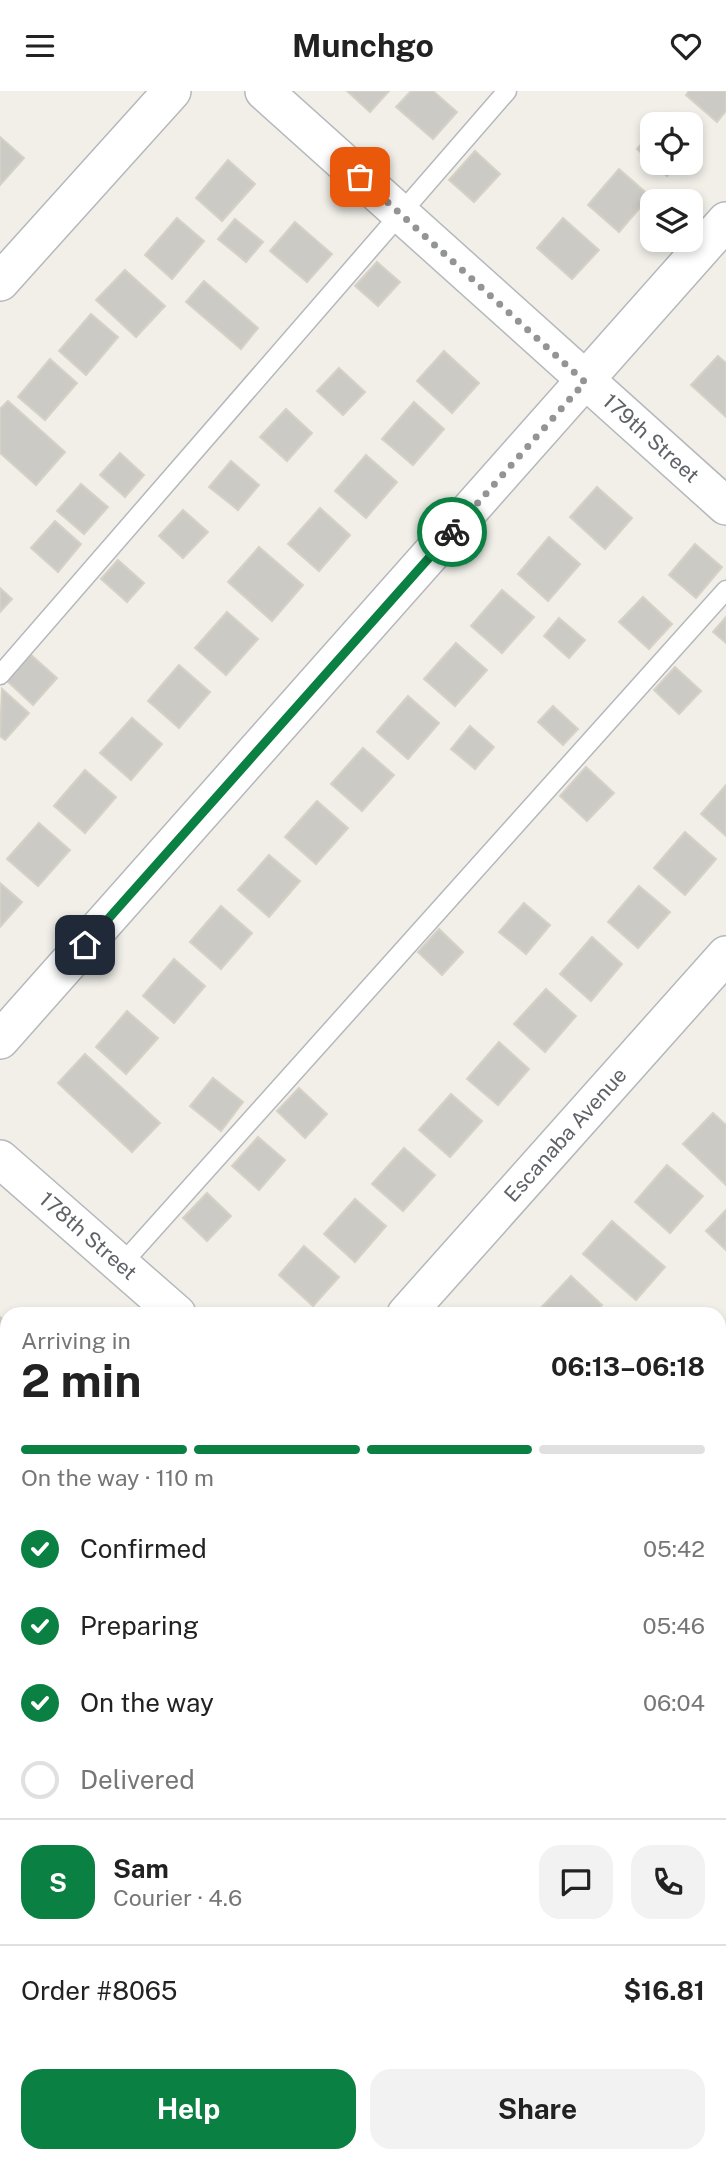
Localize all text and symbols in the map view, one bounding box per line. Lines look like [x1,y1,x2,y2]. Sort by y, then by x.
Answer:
icon: menu [21,27,59,65]
text: Munchgo [292,27,434,64]
icon: heart [667,27,705,65]
map controls [640,112,703,252]
button: locate [640,112,703,175]
pin [330,147,390,207]
icon: bag [341,158,379,196]
button: layers [640,189,703,252]
street label: 179th Street [598,389,704,488]
courier [417,497,487,567]
icon: bike [433,513,471,551]
pin [55,915,115,975]
icon: home [66,926,104,964]
street label: Escanaba Avenue [499,1062,632,1207]
street label: 178th Street [35,1186,142,1285]
text: Arriving in [21,1327,131,1354]
text: 06:13–06:18 [551,1351,705,1382]
text: 2 min [21,1353,141,1407]
text: On the way · 110 m [21,1464,214,1491]
icon: check [21,1530,59,1568]
text: Confirmed [80,1533,207,1564]
text: 05:42 [643,1535,705,1562]
icon: check [21,1607,59,1645]
text: Preparing [80,1610,199,1641]
text: 05:46 [642,1612,705,1639]
icon: check [21,1684,59,1722]
text: On the way [80,1687,214,1718]
text: 06:04 [643,1689,705,1716]
text: Delivered [80,1764,195,1795]
button: chat [539,1845,613,1919]
button: phone [631,1845,705,1919]
text: Sam [113,1853,169,1884]
text: S [49,1867,67,1898]
text: Courier · 4.6 [113,1884,242,1911]
text: Order #8065 [21,1975,178,2006]
text: $16.81 [623,1975,705,2006]
button: Help [21,2069,356,2149]
button: Share [370,2069,705,2149]

